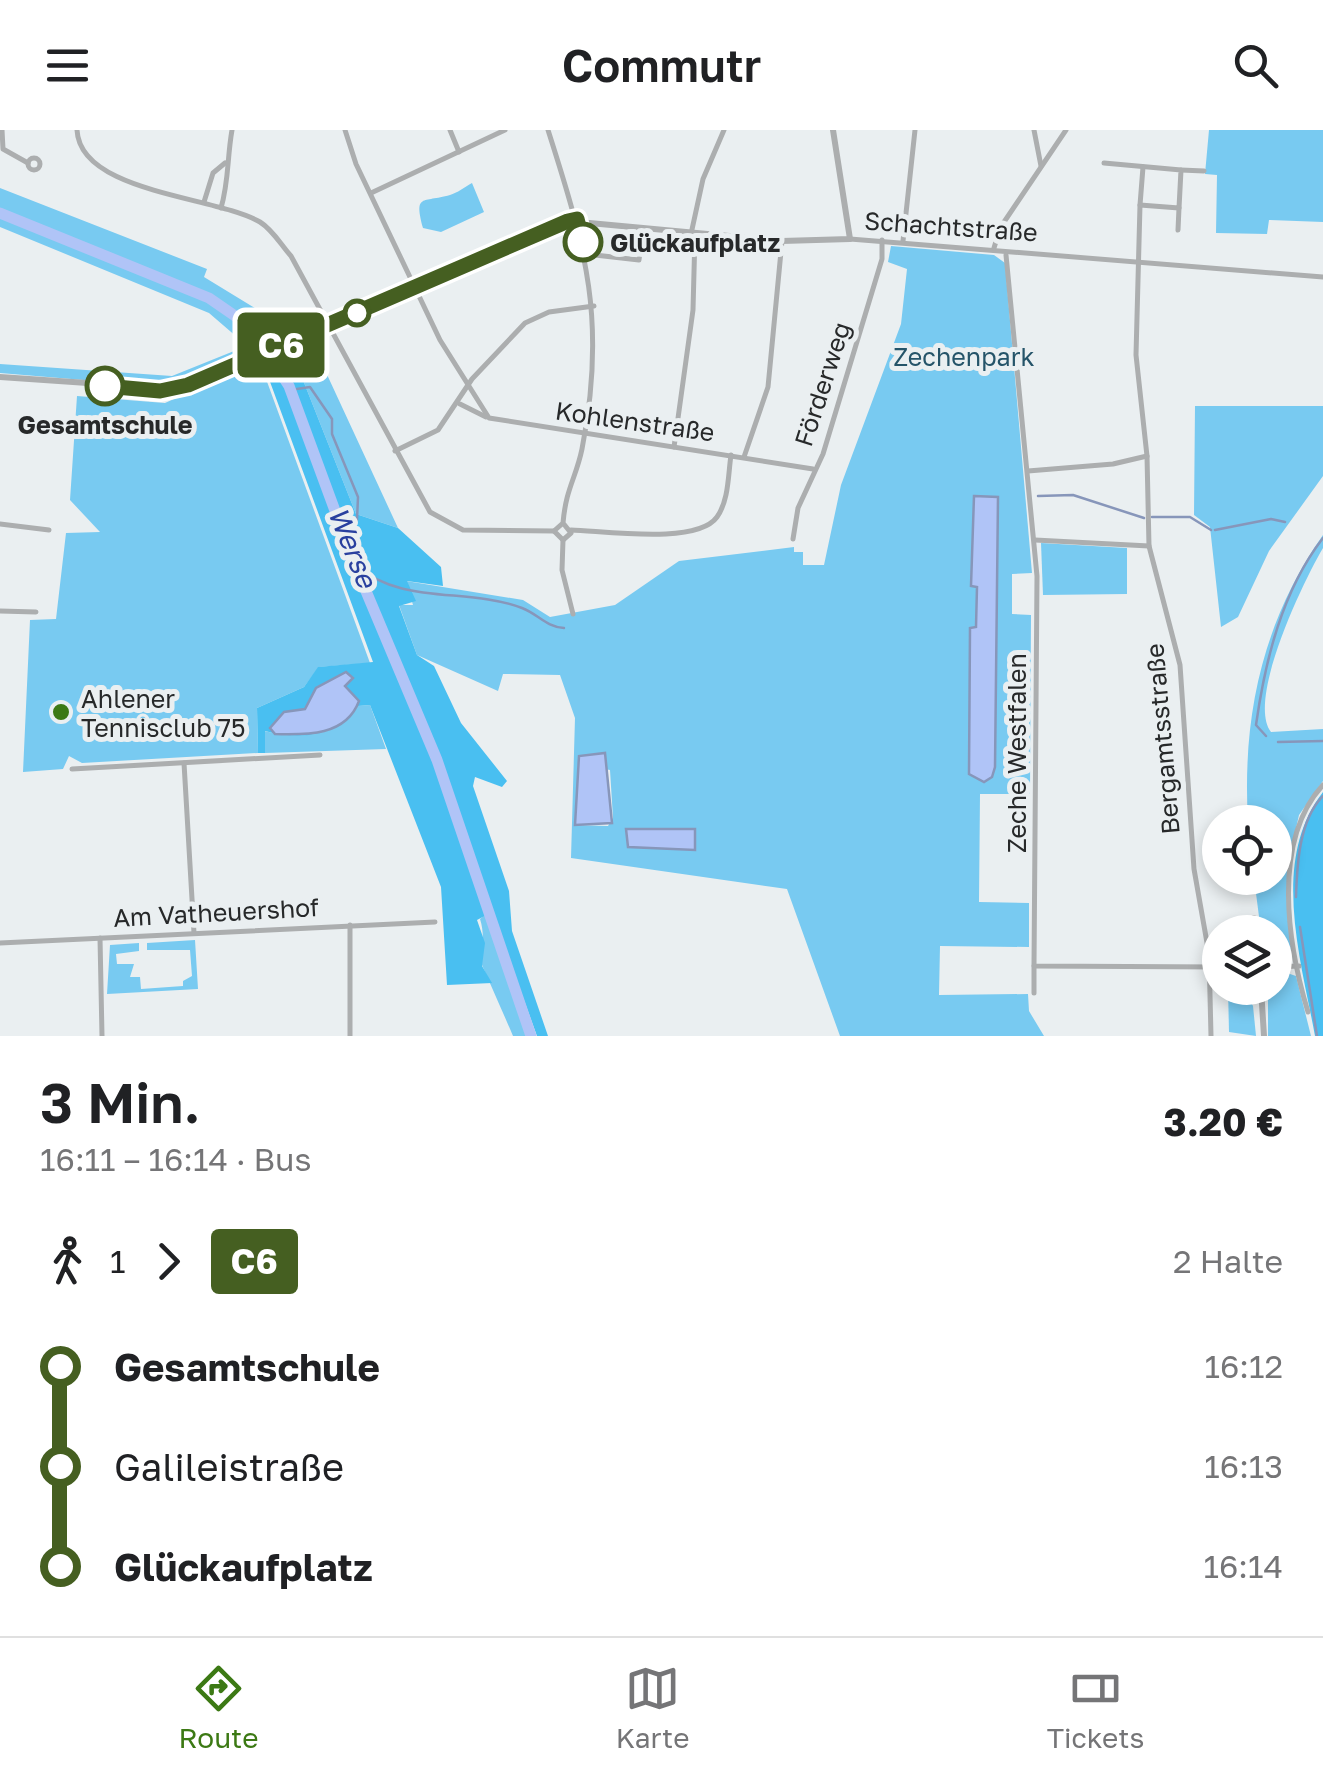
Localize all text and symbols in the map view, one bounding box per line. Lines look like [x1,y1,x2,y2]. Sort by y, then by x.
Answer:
icon: menu [40,38,95,93]
text: Commutr [562,38,761,92]
icon: search [1228,38,1283,93]
street label: Schachtstraße [863,204,1039,248]
marker: Glückaufplatz [564,223,602,261]
place label: Glückaufplatz [610,227,780,258]
unlabelled marker [344,300,370,326]
line badge: C6 [236,312,326,378]
street label: Förderweg [787,318,857,450]
text: C6 [257,324,305,366]
park label: Zechenpark [893,341,1035,372]
marker: Gesamtschule [86,367,124,405]
street label: Kohlenstraße [553,394,717,448]
place label: Gesamtschule [18,409,192,440]
water label: Werse [322,502,385,594]
street label: Bergamtsstraße [1138,642,1186,836]
street label: Zeche Westfalen [1001,653,1032,853]
place label: Ahlener Tennisclub 75 [81,683,246,743]
marker: Ahlener Tennisclub 75 [50,701,72,723]
map controls [1202,805,1292,1005]
button: locate [1202,805,1292,895]
street label: Am Vatheuershof [112,891,320,933]
button: layers [1202,915,1292,1005]
text: 3 Min. [40,1069,201,1135]
text: 3.20 € [1163,1099,1283,1144]
text: 16:11 – 16:14 · Bus [40,1140,311,1178]
icon: walk [40,1234,95,1289]
icon: forward [141,1234,196,1289]
text: C6 [231,1240,278,1282]
text: 1 [110,1242,126,1280]
text: 2 Halte [1173,1242,1283,1280]
text: Gesamtschule [114,1344,380,1389]
text: 16:12 [1204,1347,1283,1385]
text: Galileistraße [114,1444,344,1489]
text: 16:13 [1204,1447,1283,1485]
text: Glückaufplatz [114,1544,373,1589]
text: 16:14 [1203,1547,1283,1585]
tab: Route [179,1661,259,1754]
tab: Karte [616,1661,690,1754]
tab: Tickets [1047,1661,1144,1754]

